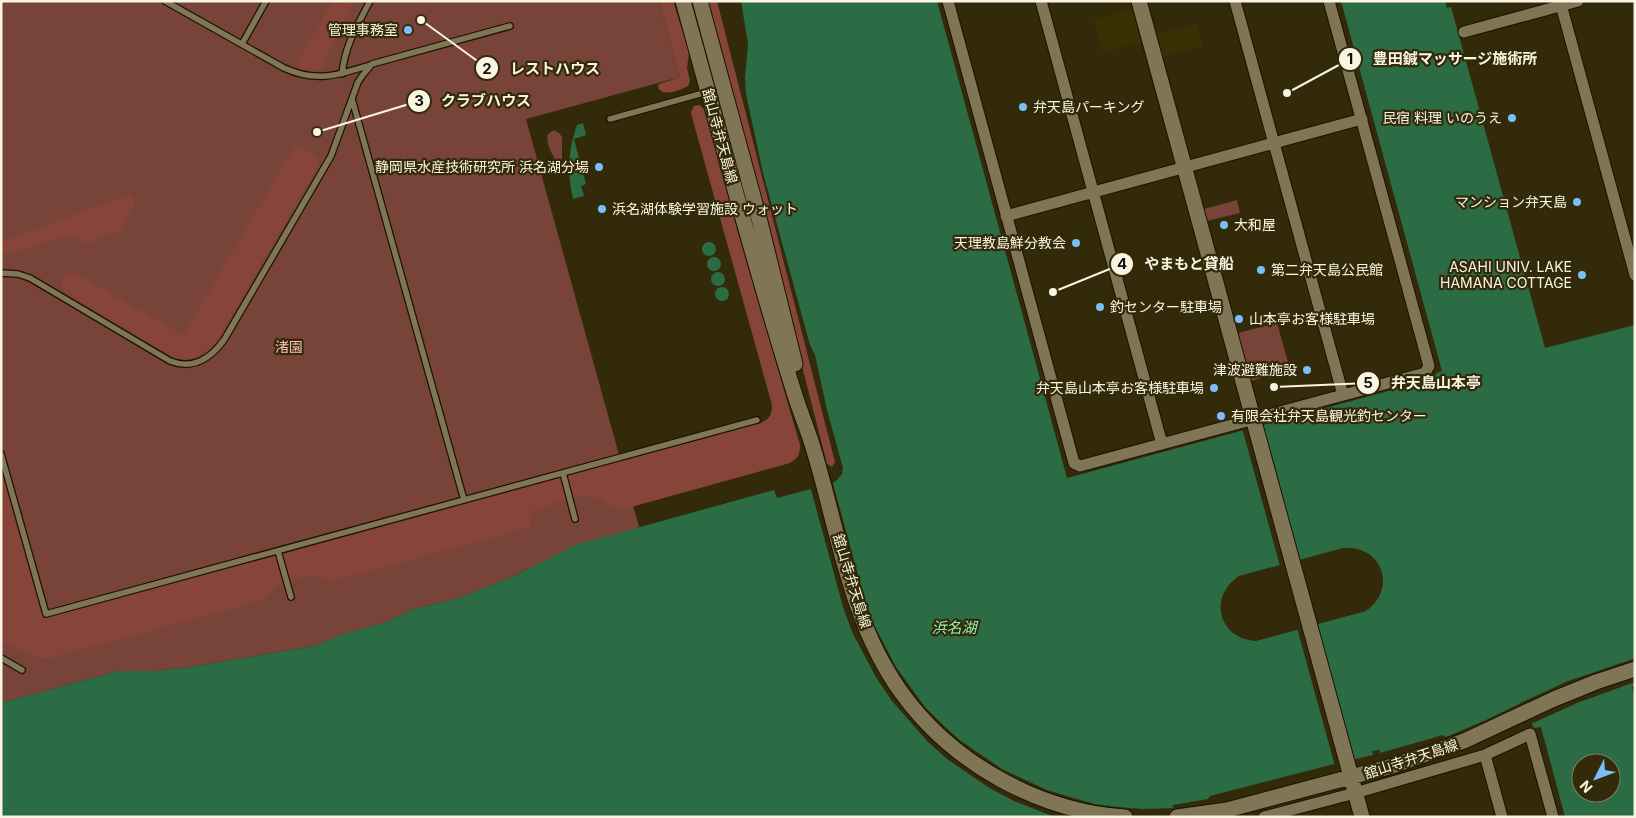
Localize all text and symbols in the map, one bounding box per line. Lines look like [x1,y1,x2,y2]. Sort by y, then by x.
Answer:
place label: 管理事務室 [328,21,398,38]
marker: 管理事務室 [402,24,414,36]
callout: 豊田鍼マッサージ施術所 [1337,44,1547,74]
text: 1 [1347,49,1353,68]
text: 豊田鍼マッサージ施術所 [1373,49,1537,68]
callout: レストハウス [475,53,610,83]
text: 2 [482,59,492,78]
text: レストハウス [510,59,600,78]
callout: クラブハウス [406,86,541,116]
street label: 舘山寺弁天島線 [700,86,741,185]
text: 3 [414,91,424,110]
text: クラブハウス [441,91,531,110]
place label: 弁天島パーキング [1033,98,1145,115]
marker: 弁天島パーキング [1017,101,1029,113]
place label: 民宿 料理 いのうえ [1382,109,1502,126]
marker: 民宿 料理 いのうえ [1506,112,1518,124]
place label: 静岡県水産技術研究所 浜名湖分場 [375,158,589,175]
marker: 静岡県水産技術研究所 浜名湖分場 [593,161,605,173]
place label: マンション弁天島 [1455,193,1567,210]
marker: マンション弁天島 [1571,196,1583,208]
place label: 浜名湖体験学習施設 ウォット [612,200,798,217]
marker: 浜名湖体験学習施設 ウォット [596,203,608,215]
place label: 大和屋 [1234,216,1276,233]
marker: 大和屋 [1218,219,1230,231]
place label: 天理教島鮮分教会 [954,234,1066,251]
marker: 天理教島鮮分教会 [1070,237,1082,249]
callout: やまもと貸船 [1109,249,1244,279]
text: 4 [1117,254,1127,273]
text: やまもと貸船 [1144,254,1234,273]
place label: ASAHI UNIV. LAKE HAMANA COTTAGE [1440,258,1572,291]
place label: 第二弁天島公民館 [1271,261,1383,278]
marker: 第二弁天島公民館 [1255,264,1267,276]
marker: ASAHI UNIV. LAKE HAMANA COTTAGE [1576,269,1588,281]
place label: 釣センター駐車場 [1110,298,1222,315]
marker: 釣センター駐車場 [1094,301,1106,313]
place label: 山本亭お客様駐車場 [1249,310,1375,327]
marker: 山本亭お客様駐車場 [1233,313,1245,325]
park label: 渚園 [275,338,303,355]
place label: 津波避難施設 [1213,361,1297,378]
marker: 津波避難施設 [1301,364,1313,376]
callout: 弁天島山本亭 [1356,368,1491,398]
text: 5 [1363,373,1373,392]
text: 弁天島山本亭 [1391,373,1481,392]
place label: 弁天島山本亭お客様駐車場 [1036,379,1204,396]
marker: 弁天島山本亭お客様駐車場 [1208,382,1220,394]
place label: 有限会社弁天島観光釣センター [1231,407,1427,424]
marker: 有限会社弁天島観光釣センター [1215,410,1227,422]
street label: 舘山寺弁天島線 [830,532,875,630]
water label: 浜名湖 [931,618,978,637]
street label: 舘山寺弁天島線 [1362,735,1460,782]
north arrow [1571,753,1621,803]
text: N [1576,777,1596,797]

